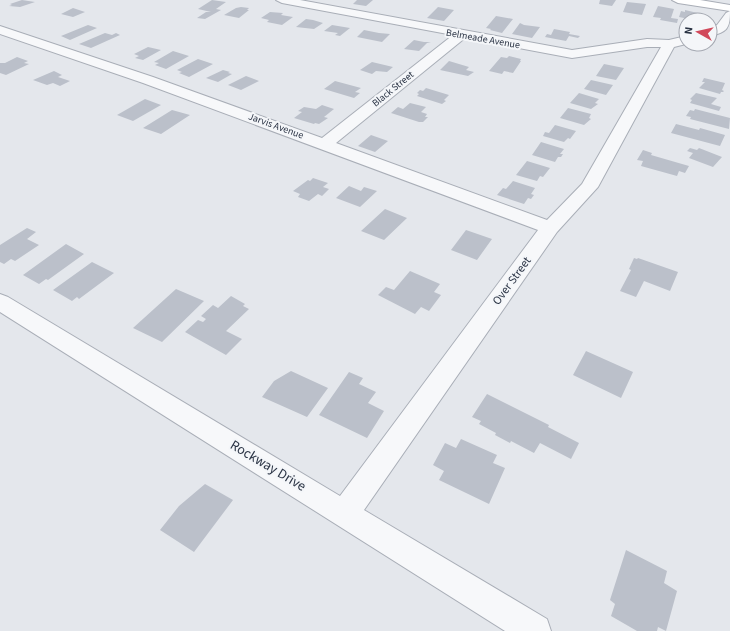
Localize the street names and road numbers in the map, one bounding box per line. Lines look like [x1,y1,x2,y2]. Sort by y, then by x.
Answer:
street label: Belmeade Avenue [445,26,521,52]
street label: Black Street [369,67,417,110]
street label: Jarvis Avenue [246,110,306,142]
street label: Over Street [489,253,535,309]
street label: Rockway Drive [226,435,310,497]

